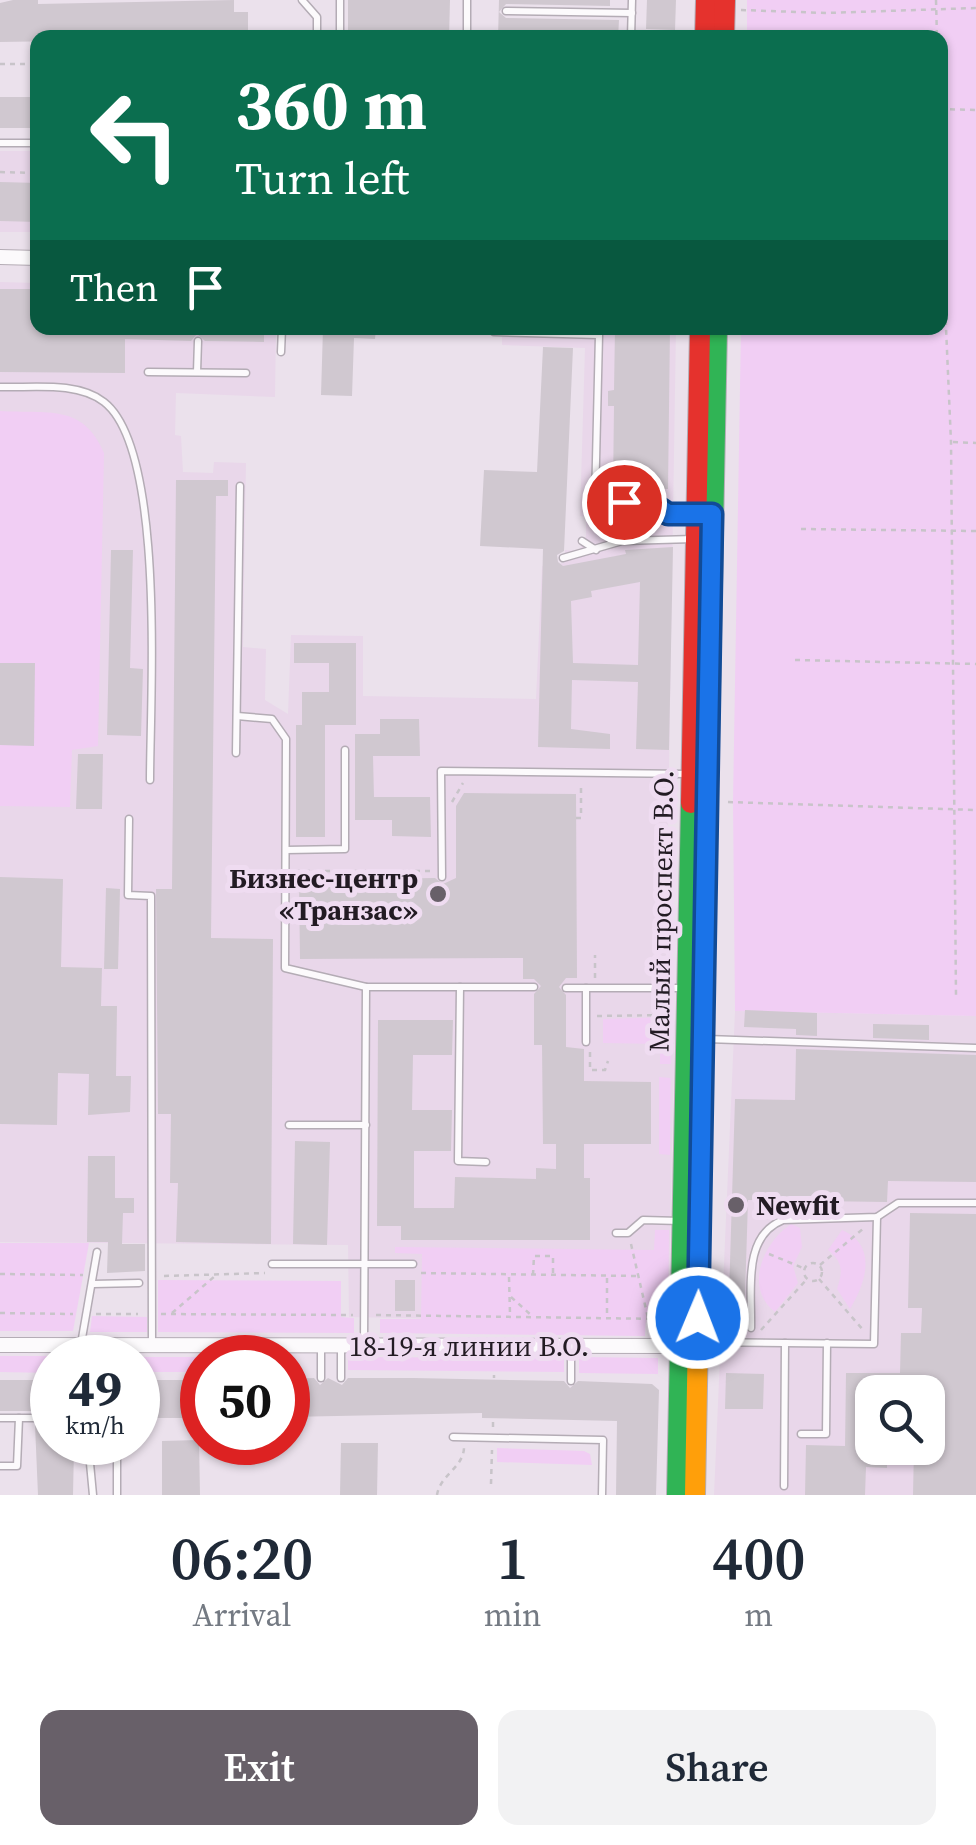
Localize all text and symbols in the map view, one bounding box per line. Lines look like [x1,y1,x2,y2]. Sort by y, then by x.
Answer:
text: 360 m [235,56,427,152]
icon: left [70,70,200,200]
text: Turn left [235,147,409,209]
icon: arrive [178,260,233,315]
text: Then [70,262,158,314]
pin [582,460,667,545]
icon: arrive [597,475,652,530]
street label: Малый проспект В.О. [640,770,682,1052]
place label: Бизнес-центр «Транзас» [229,859,418,929]
marker: Бизнес-центр «Транзас» [427,883,449,905]
place label: Newfit [756,1186,840,1224]
marker: Newfit [725,1194,747,1216]
position arrow [646,1266,750,1370]
street label: 18-19-я линии В.О. [349,1327,589,1365]
speed limit sign: 50 [180,1335,310,1465]
text: 49 [68,1353,122,1422]
map controls [855,1375,945,1465]
button: search [855,1375,945,1465]
text: km/h [65,1408,125,1442]
text: 06:20 [170,1517,313,1599]
text: 1 [497,1517,528,1599]
text: 400 [712,1517,806,1599]
text: Arrival [192,1593,291,1637]
text: min [484,1593,541,1637]
text: m [744,1593,773,1637]
button: Exit [40,1710,478,1825]
button: Share [498,1710,936,1825]

